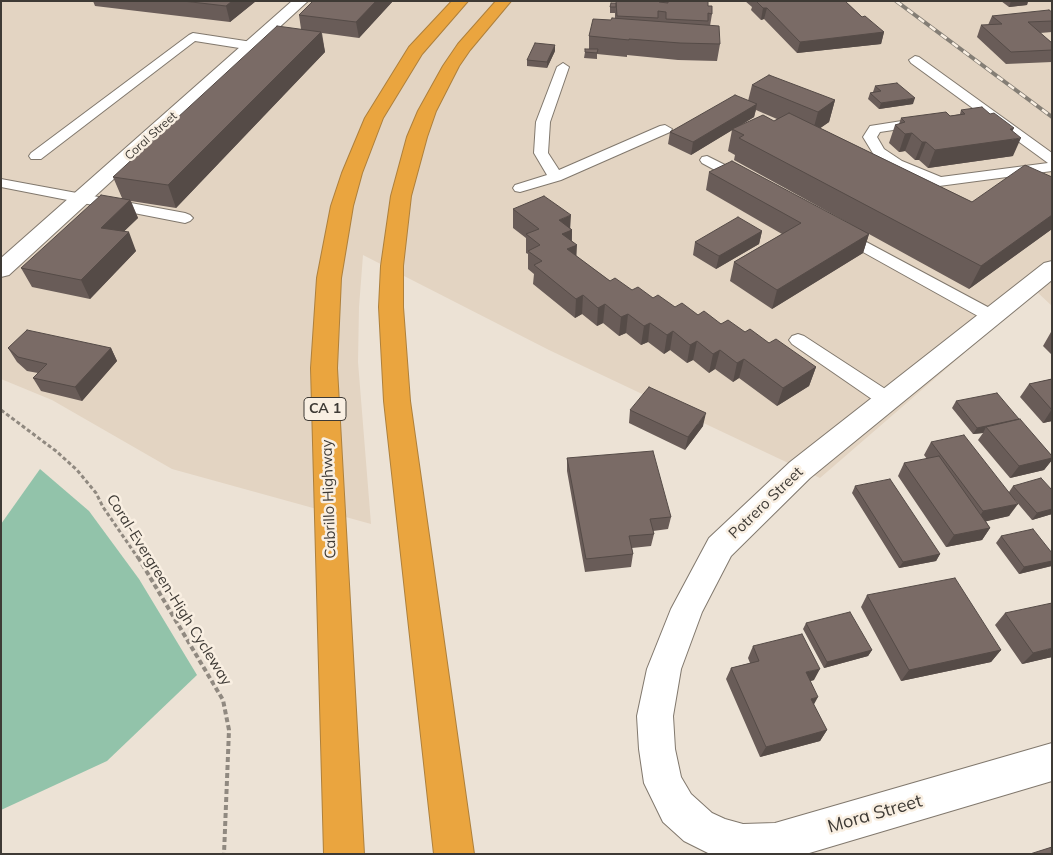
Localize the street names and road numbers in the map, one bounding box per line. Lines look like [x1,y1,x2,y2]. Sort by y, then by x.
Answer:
street label: Coral Street [122,109,180,163]
road number: CA 1 [304,398,346,420]
street label: Cabrillo Highway [318,439,340,559]
street label: Potrero Street [725,463,807,543]
street label: Coral-Evergreen-High Cycleway [103,491,235,689]
street label: Mora Street [825,790,925,838]

